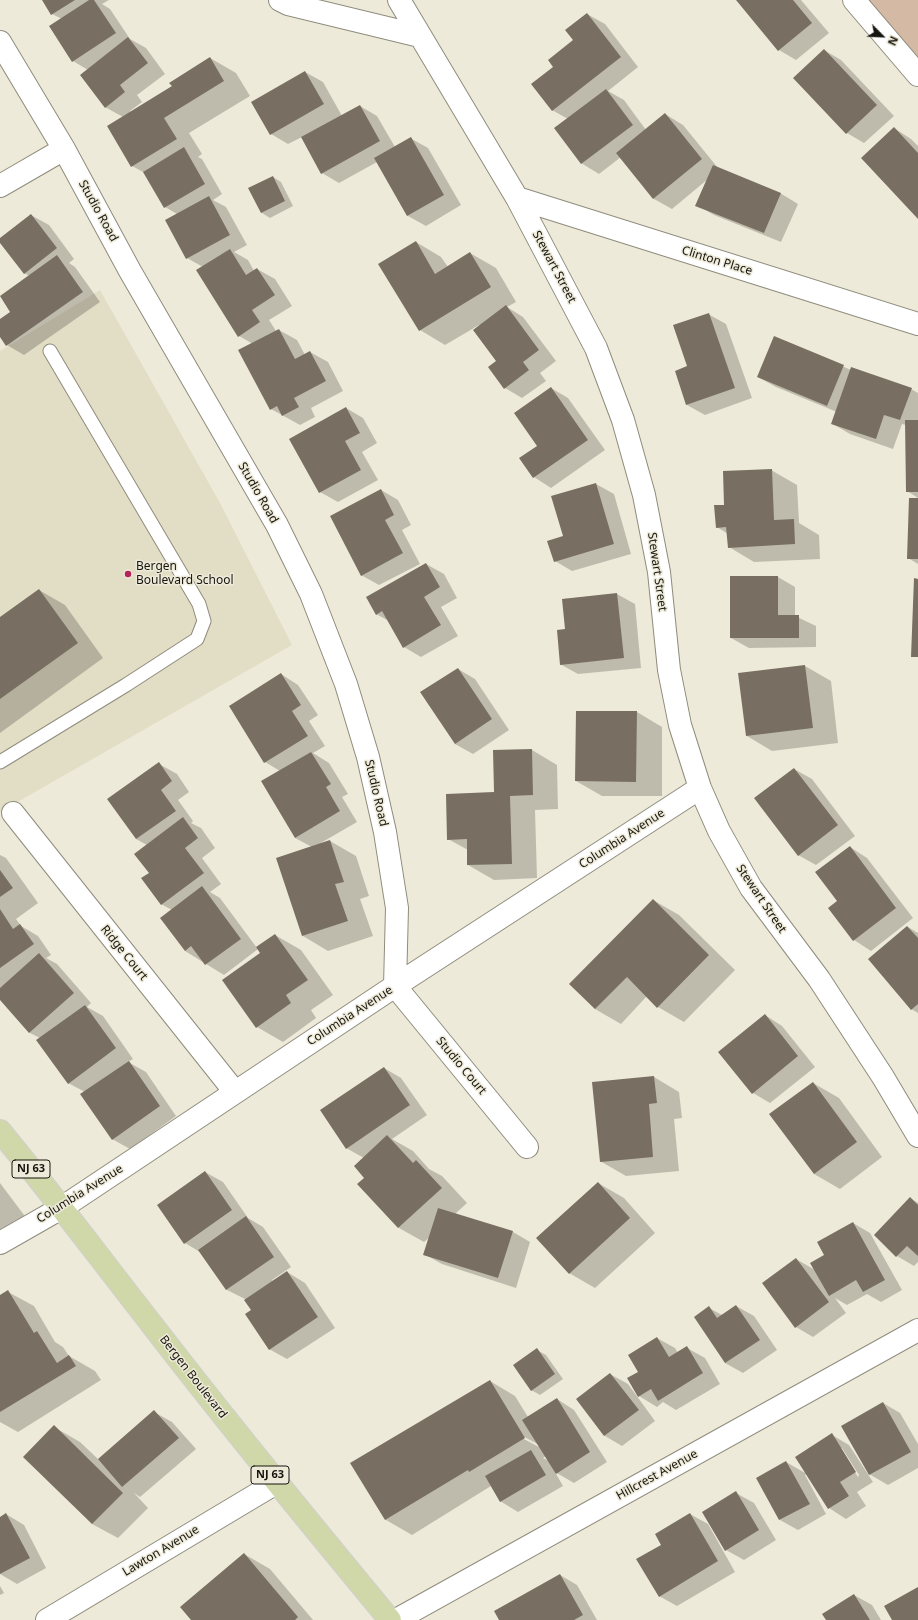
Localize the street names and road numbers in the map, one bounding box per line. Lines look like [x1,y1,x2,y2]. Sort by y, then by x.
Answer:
street label: Studio Road [75,178,121,244]
street label: Stewart Street [529,229,579,305]
street label: Clinton Place [680,243,754,279]
street label: Studio Road [235,460,281,526]
street label: Stewart Street [644,532,670,612]
street label: Studio Road [361,758,391,828]
street label: Columbia Avenue [577,806,667,872]
street label: Stewart Street [733,862,789,936]
street label: Ridge Court [97,923,151,983]
street label: Columbia Avenue [305,983,395,1049]
street label: Studio Court [433,1034,489,1098]
road number: NJ 63 [12,1160,50,1178]
street label: Columbia Avenue [34,1162,126,1226]
street label: Bergen Boulevard [156,1333,230,1421]
street label: Hillcrest Avenue [614,1447,700,1503]
road number: NJ 63 [251,1466,289,1484]
street label: Lawton Avenue [120,1522,202,1580]

